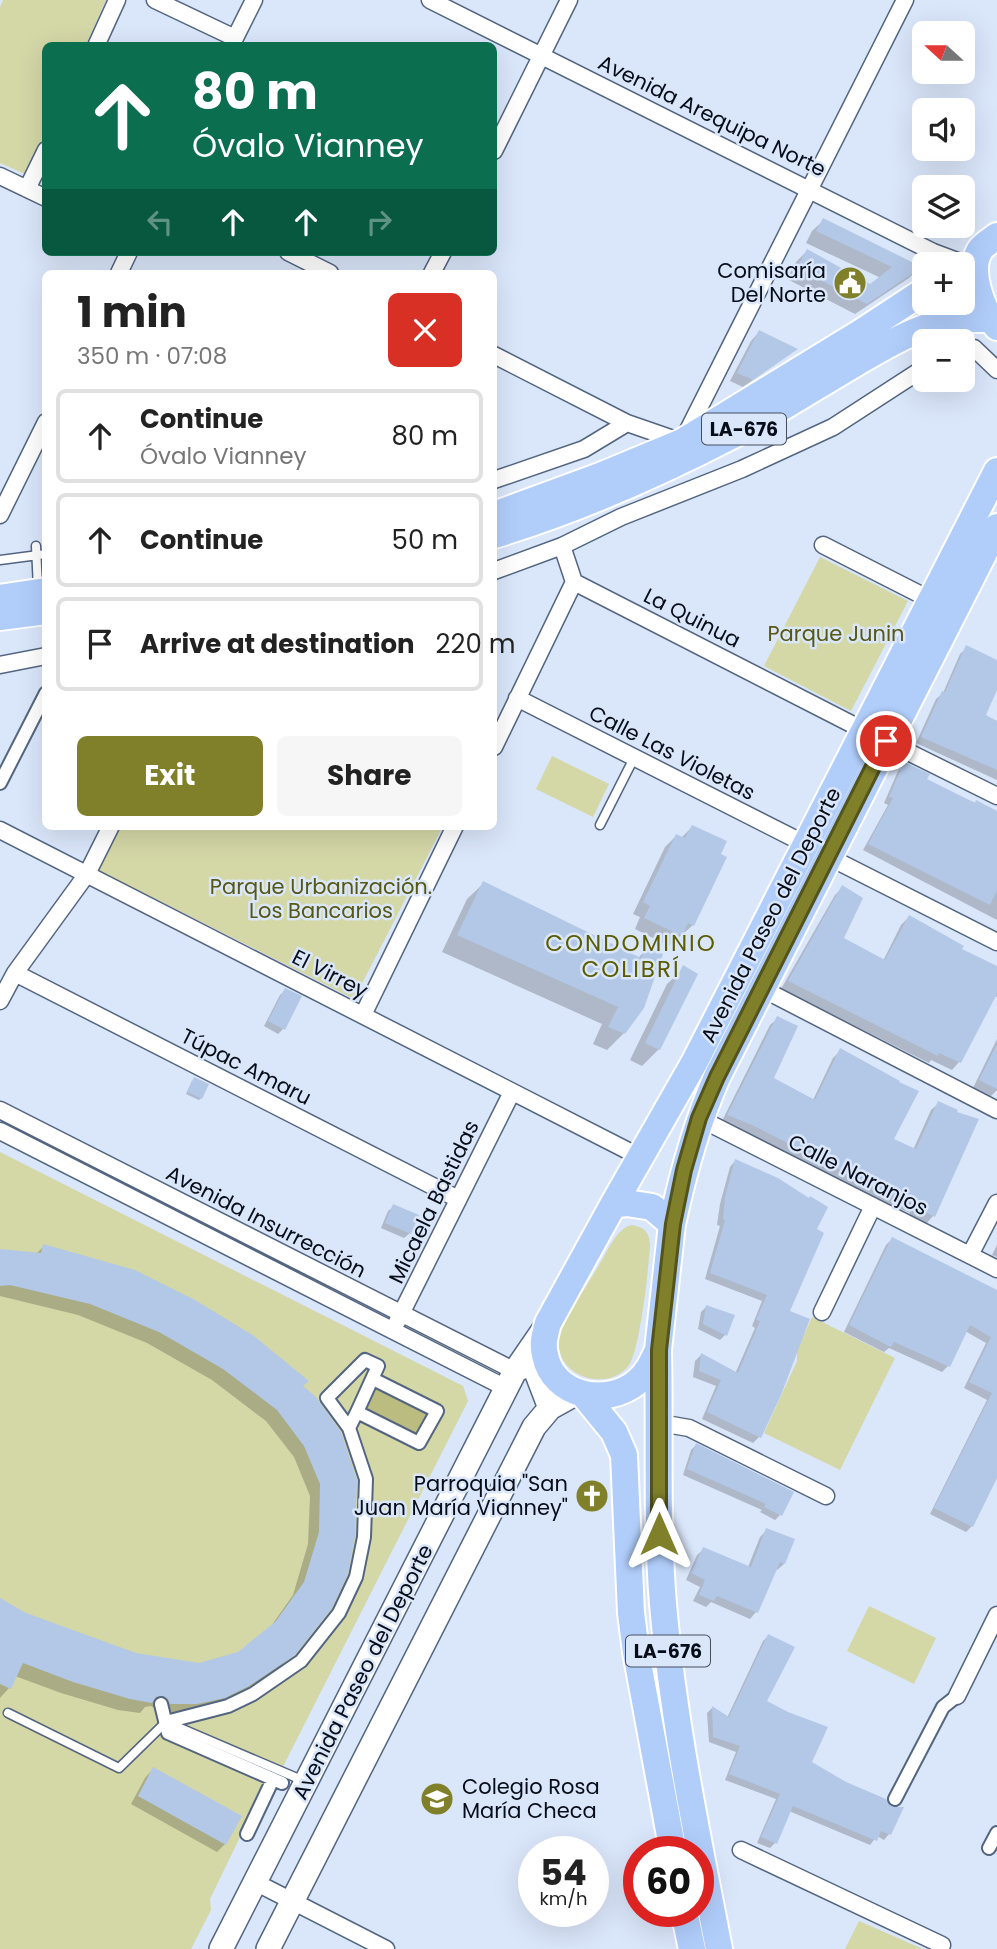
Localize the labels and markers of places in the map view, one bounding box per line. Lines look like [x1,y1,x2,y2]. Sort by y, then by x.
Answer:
place label: Comisaría Del Norte [717,256,826,309]
public building icon: Comisaría Del Norte [831,264,869,302]
pin [856,711,916,771]
place label: Parroquia "San Juan María Vianney" [354,1469,568,1522]
church icon: Parroquia "San Juan María Vianney" [573,1477,611,1515]
place label: Colegio Rosa María Checa [462,1772,600,1825]
school or university icon: Colegio Rosa María Checa [418,1780,456,1818]

